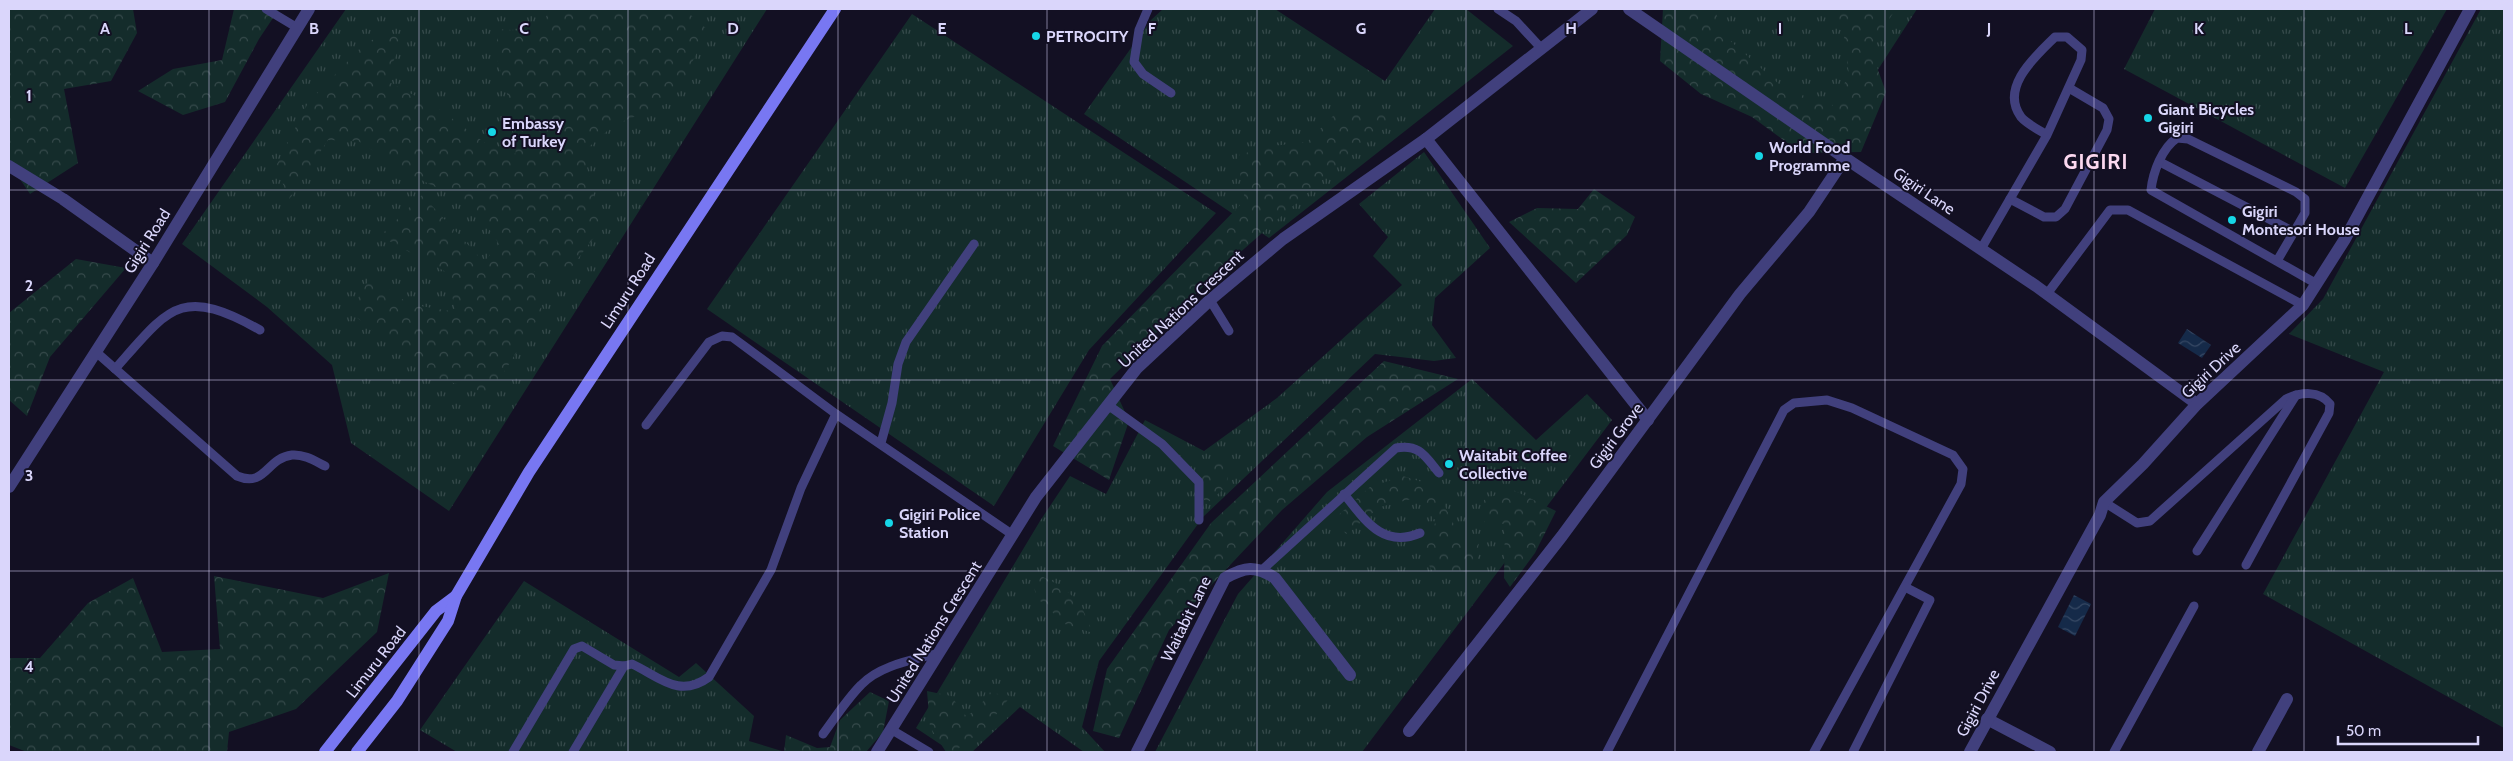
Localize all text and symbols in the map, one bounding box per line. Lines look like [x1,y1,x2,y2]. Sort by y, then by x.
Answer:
text: A [100,19,110,38]
text: B [309,19,319,38]
text: C [519,19,529,38]
text: D [727,19,739,38]
text: E [937,19,947,38]
text: F [1148,19,1157,38]
text: G [1356,19,1366,38]
text: H [1565,19,1577,38]
text: I [1778,19,1782,38]
text: J [1986,19,1991,38]
text: K [2194,19,2204,38]
text: L [2404,19,2412,38]
place label: PETROCITY [1046,27,1129,46]
marker: PETROCITY [1030,30,1042,42]
text: 1 [26,86,32,105]
place label: Giant Bicycles Gigiri [2158,100,2254,137]
marker: Giant Bicycles Gigiri [2142,112,2154,124]
place label: Embassy of Turkey [502,114,566,151]
marker: Embassy of Turkey [486,126,498,138]
place label: World Food Programme [1769,138,1850,175]
district label: GIGIRI [2064,149,2128,174]
marker: World Food Programme [1753,150,1765,162]
street label: Gigiri Lane [1889,163,1959,219]
place label: Gigiri Montesori House [2242,202,2360,239]
street label: Gigiri Road [120,205,174,277]
marker: Gigiri Montesori House [2226,214,2238,226]
street label: United Nations Crescent [1115,246,1248,372]
street label: Limuru Road [597,250,659,332]
text: 2 [25,276,33,295]
street label: Gigiri Drive [2178,338,2244,402]
street label: Gigiri Grove [1585,399,1647,473]
place label: Waitabit Coffee Collective [1459,446,1567,483]
marker: Waitabit Coffee Collective [1443,458,1455,470]
text: 3 [25,466,33,485]
place label: Gigiri Police Station [899,505,980,542]
marker: Gigiri Police Station [883,517,895,529]
street label: United Nations Crescent [882,557,986,707]
street label: Waitabit Lane [1157,573,1215,665]
street label: Limuru Road [342,622,410,702]
text: 4 [24,657,34,676]
street label: Gigiri Drive [1952,666,2004,740]
scale bar [2338,714,2478,746]
text: 50 m [2346,722,2381,740]

